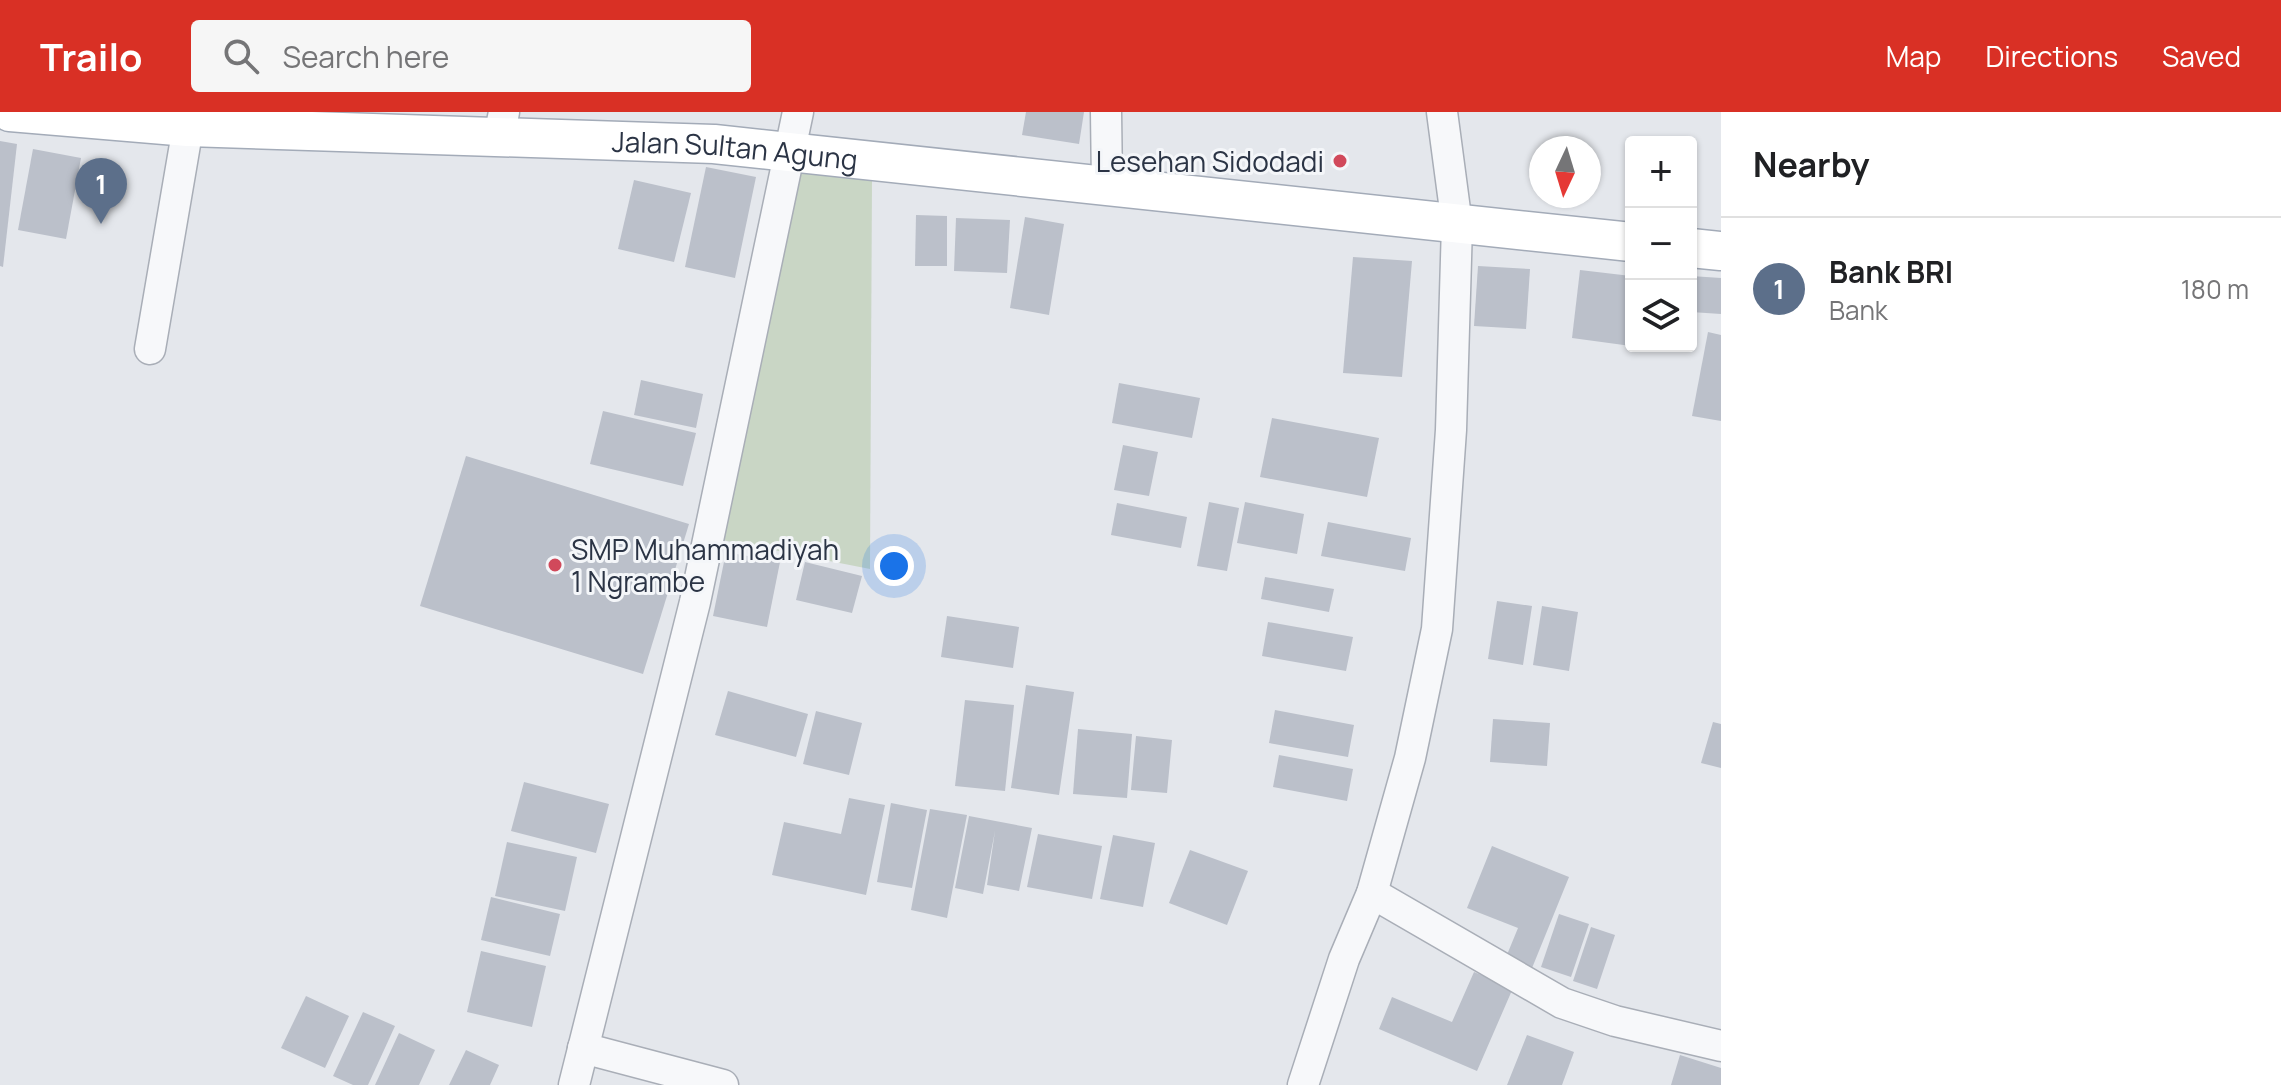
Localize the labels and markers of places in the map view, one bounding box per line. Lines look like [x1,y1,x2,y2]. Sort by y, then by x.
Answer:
place label: Lesehan Sidodadi [1096,142,1324,180]
marker: Lesehan Sidodadi [1331,152,1349,170]
pin: 1 [75,158,127,224]
place label: SMP Muhammadiyah 1 Ngrambe [571,530,839,600]
marker: SMP Muhammadiyah 1 Ngrambe [546,556,564,574]

